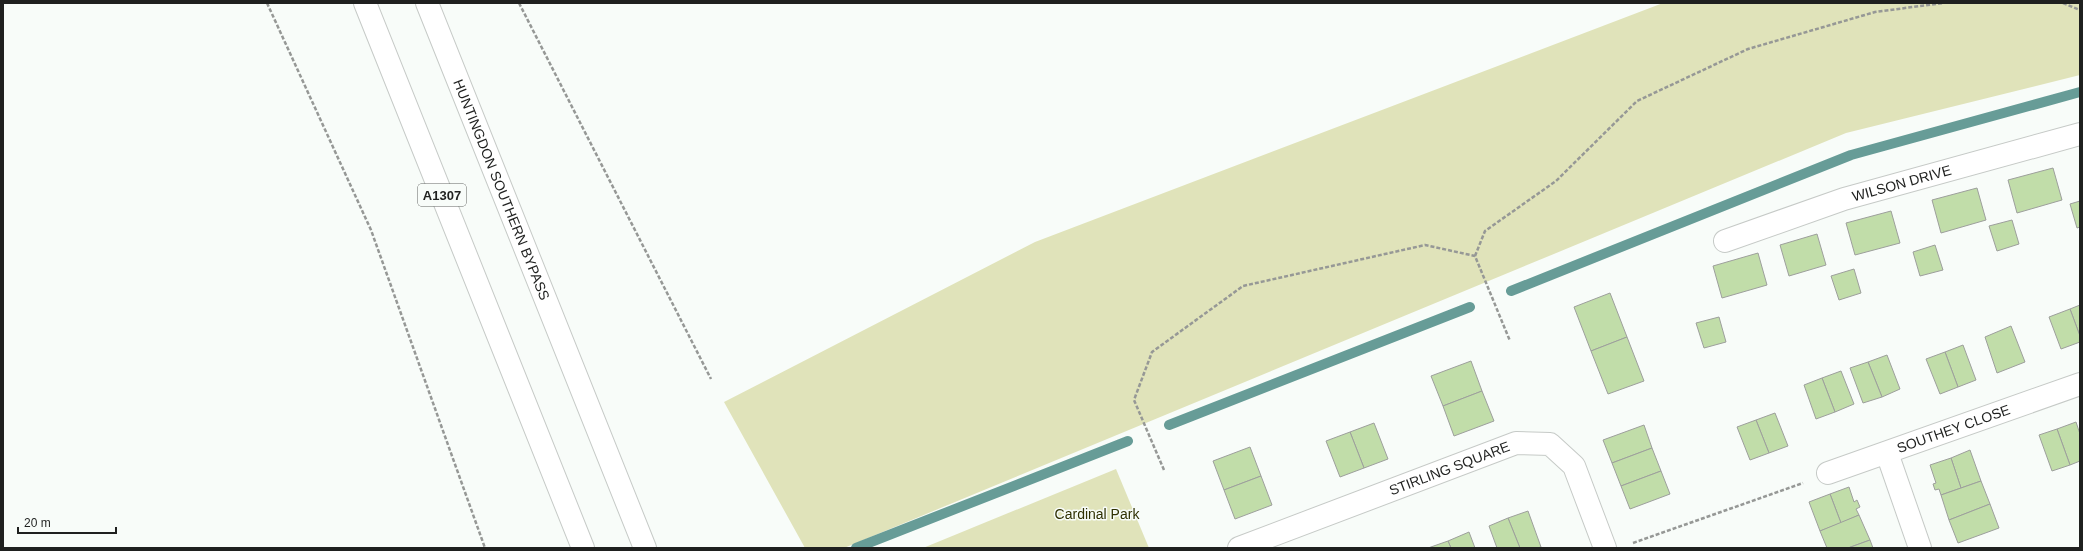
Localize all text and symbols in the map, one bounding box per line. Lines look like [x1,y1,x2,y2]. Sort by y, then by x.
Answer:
street label: HUNTINGDON SOUTHERN BYPASS [450,77,553,302]
street label: WILSON DRIVE [1850,162,1953,204]
road number: A1307 [418,184,466,206]
street label: SOUTHEY CLOSE [1895,401,2012,456]
street label: STIRLING SQUARE [1387,438,1512,498]
park label: Cardinal Park [1055,506,1140,522]
scale bar [18,509,116,535]
text: 20 m [24,516,51,530]

